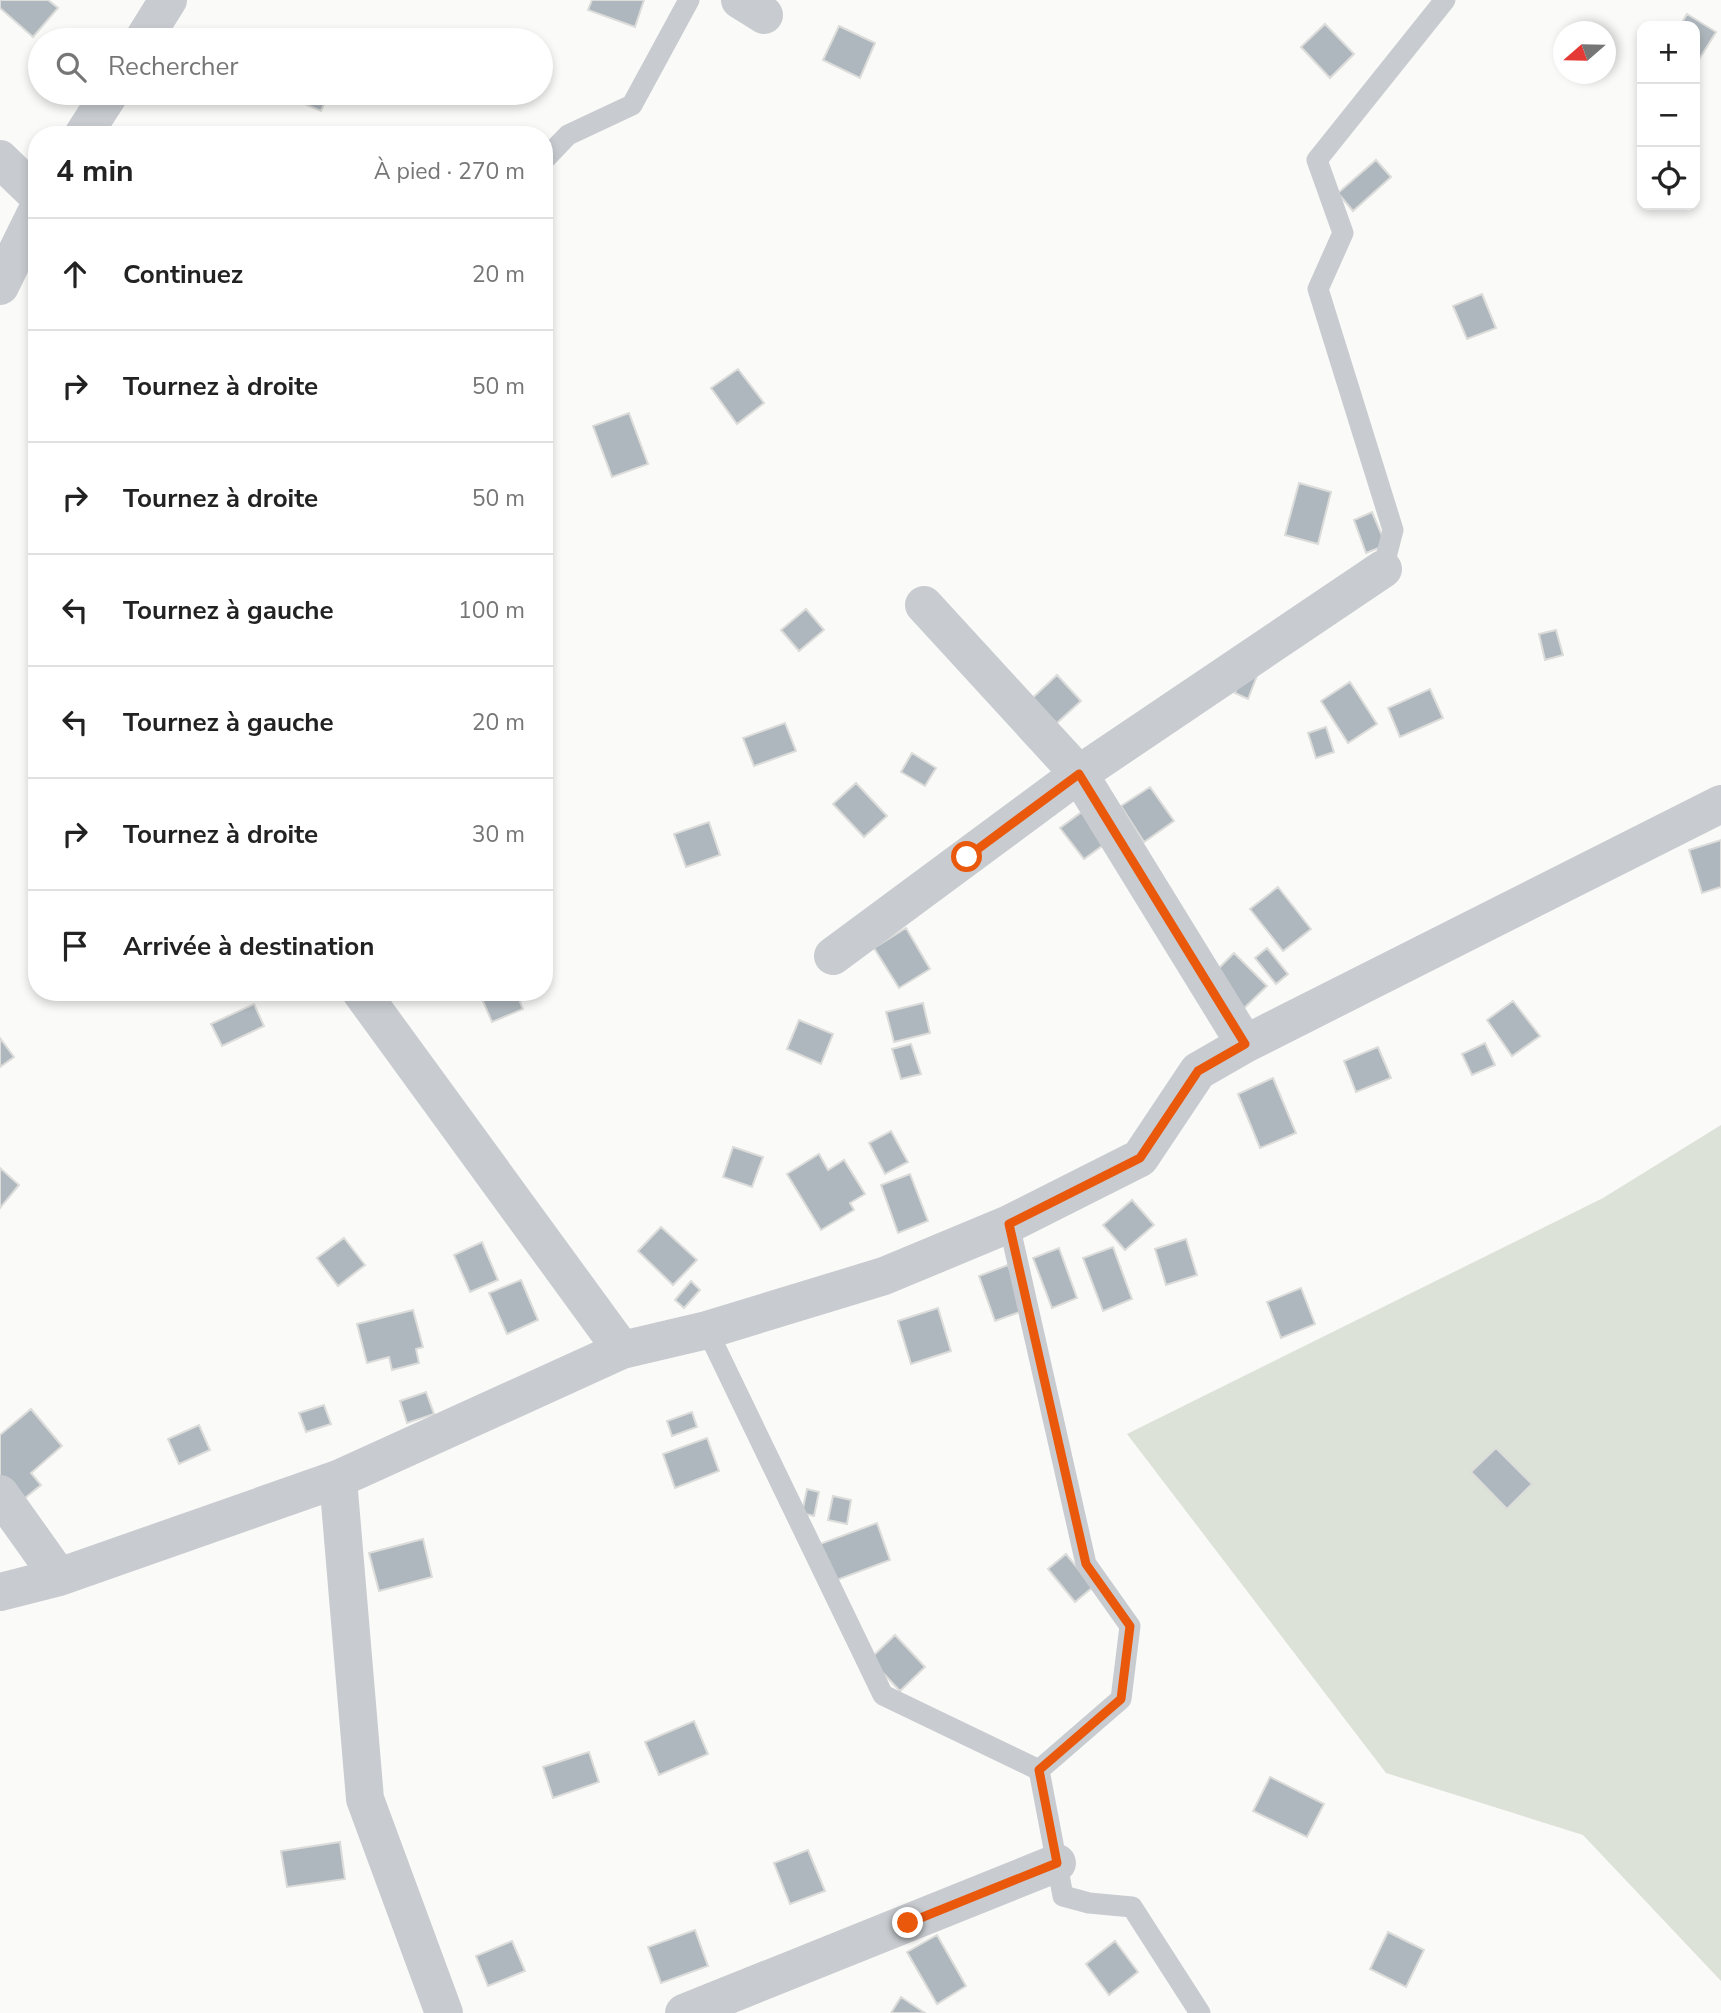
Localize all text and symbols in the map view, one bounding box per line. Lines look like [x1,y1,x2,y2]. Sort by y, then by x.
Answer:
north arrow [1553,21,1616,84]
map controls [1637,21,1700,210]
button: + [1637,21,1700,84]
search box [28,28,553,105]
icon: search [52,48,90,86]
text: Rechercher [108,49,239,84]
button: − [1637,84,1700,147]
button: locate [1637,147,1700,210]
text: 4 min [56,151,134,192]
text: À pied · 270 m [374,156,525,187]
icon: ahead [56,255,94,293]
text: Continuez [123,257,243,292]
text: 20 m [472,259,525,290]
icon: right [56,367,94,405]
text: Tournez à droite [123,369,318,404]
text: 50 m [472,371,525,402]
icon: right [56,479,94,517]
text: Tournez à droite [123,481,318,516]
text: 50 m [472,483,525,514]
icon: left [56,591,94,629]
text: Tournez à gauche [123,593,334,628]
text: 100 m [458,595,525,626]
icon: left [56,703,94,741]
text: Tournez à gauche [123,705,334,740]
text: 20 m [472,707,525,738]
icon: right [56,815,94,853]
text: Tournez à droite [123,817,318,852]
text: 30 m [472,819,525,850]
route start [951,841,982,872]
icon: arrive [56,927,94,965]
text: Arrivée à destination [123,929,374,964]
route end [892,1907,923,1938]

